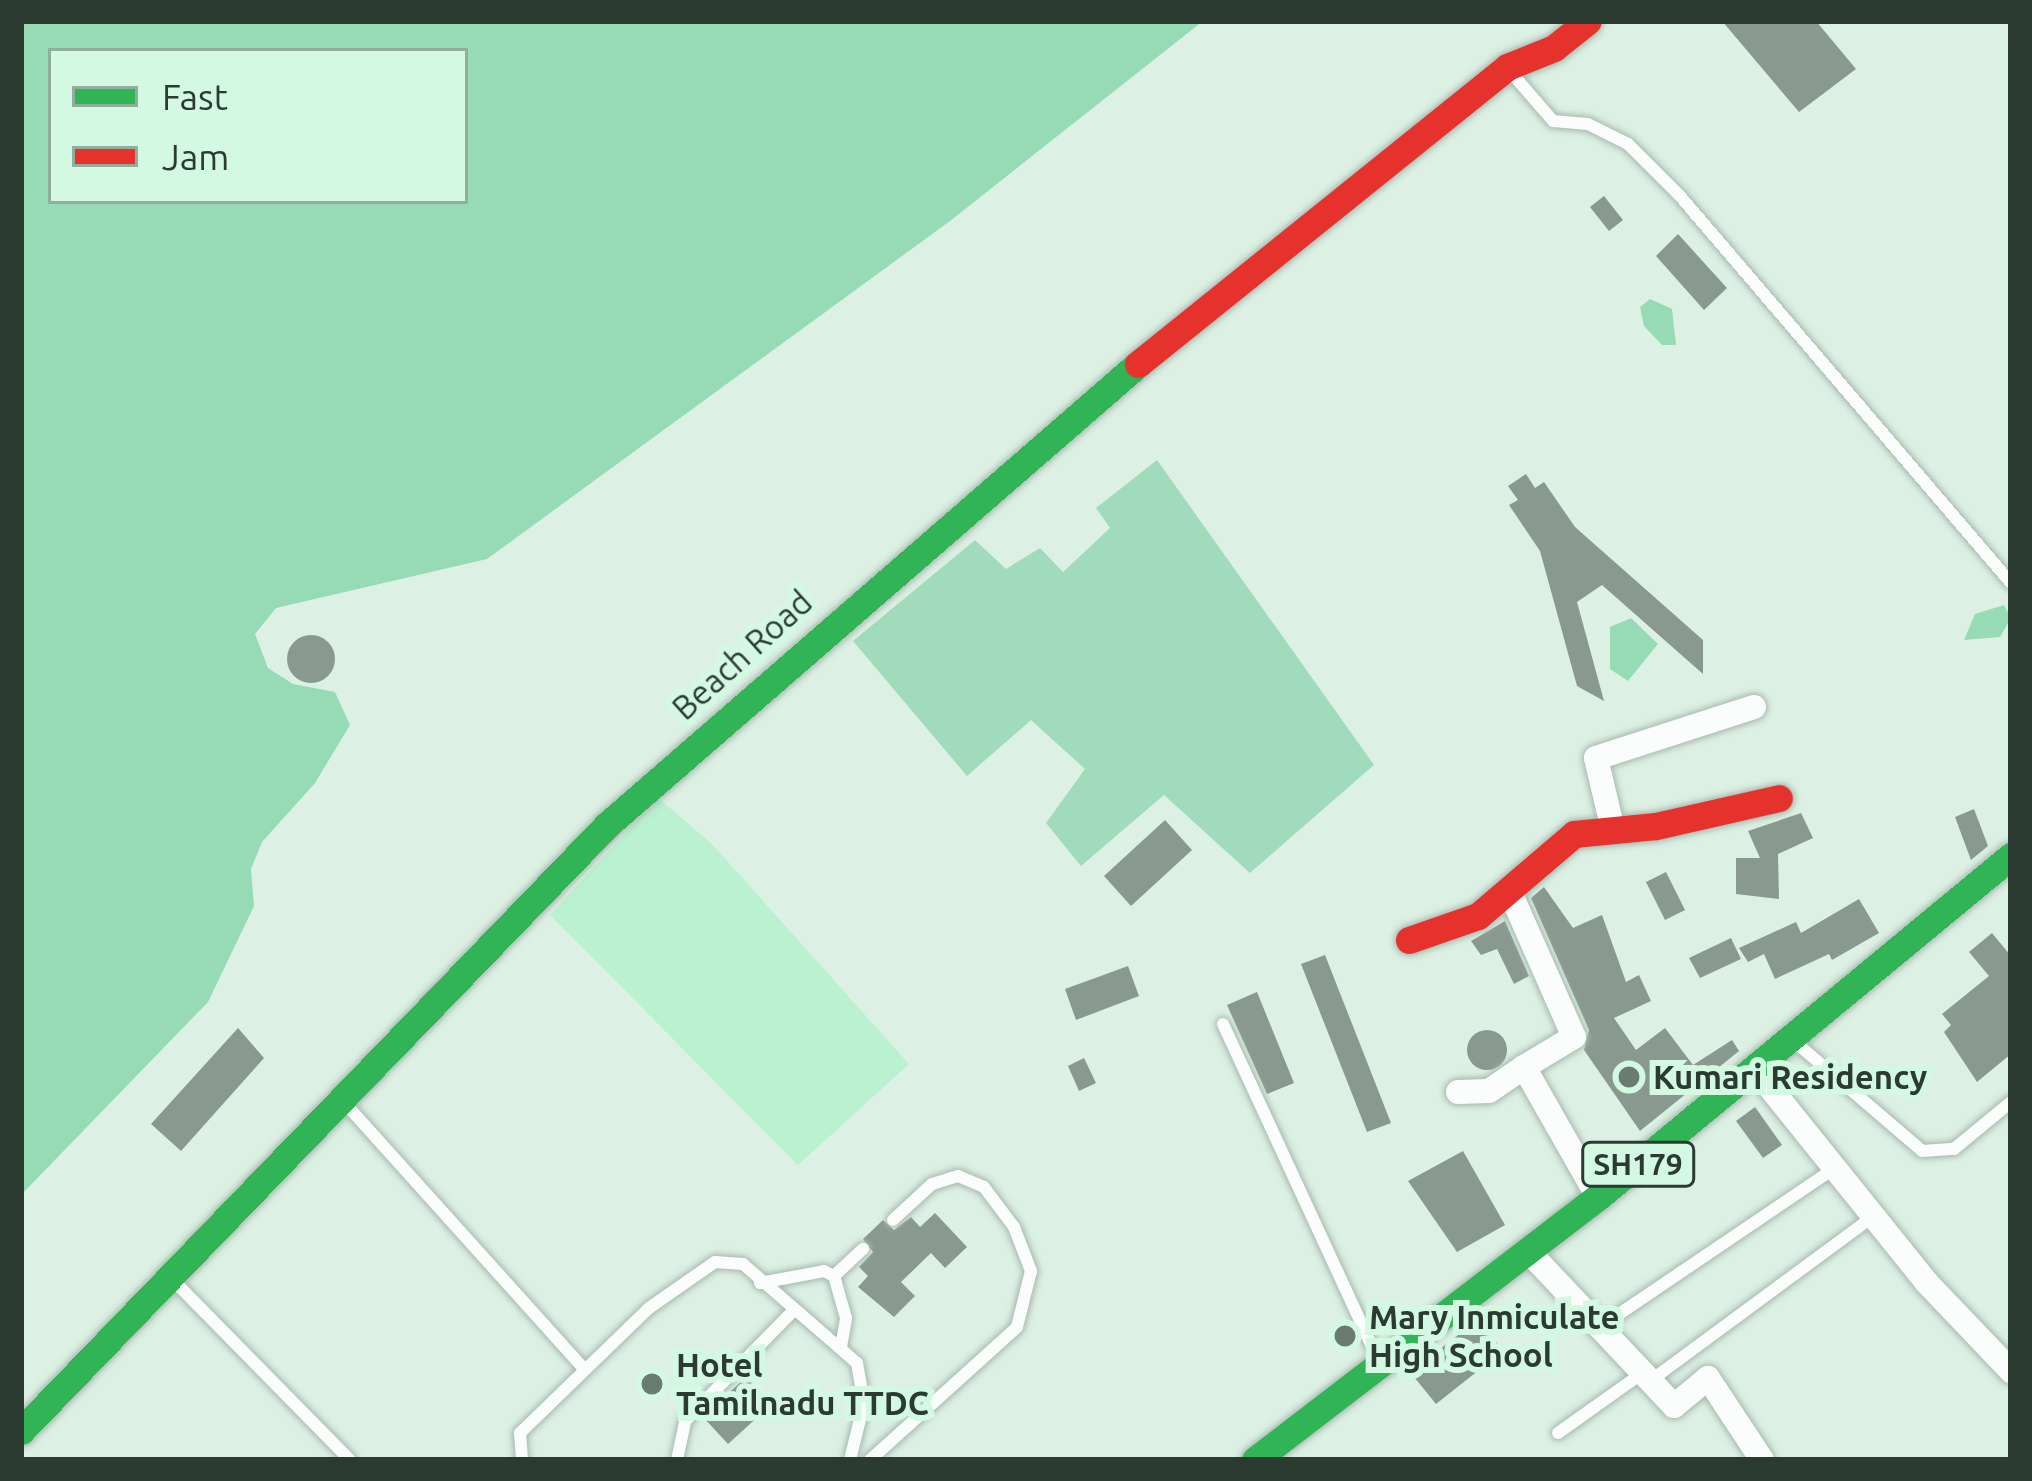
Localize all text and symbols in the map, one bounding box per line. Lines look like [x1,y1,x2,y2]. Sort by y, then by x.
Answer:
legend [48,48,468,204]
text: Fast [162,76,228,117]
text: Jam [162,136,229,177]
street label: Beach Road [664,582,820,728]
place label: Kumari Residency [1653,1057,1927,1097]
marker: Kumari Residency [1616,1064,1642,1090]
road number: SH179 [1581,1140,1695,1188]
place label: Mary Inmiculate High School [1369,1297,1620,1375]
marker: Mary Inmiculate High School [1332,1323,1358,1349]
place label: Hotel Tamilnadu TTDC [676,1345,929,1423]
marker: Hotel Tamilnadu TTDC [639,1371,665,1397]

